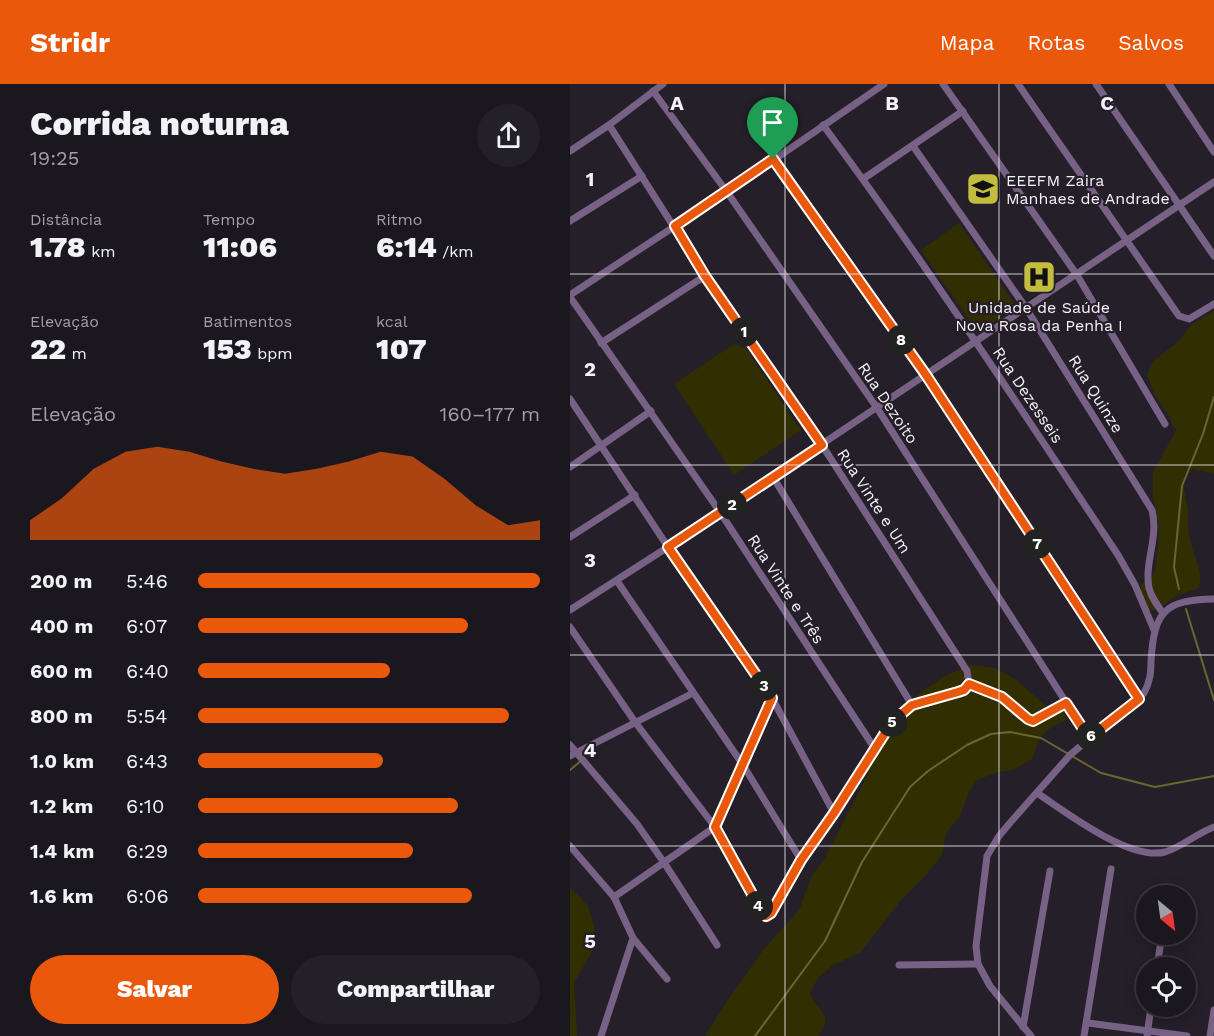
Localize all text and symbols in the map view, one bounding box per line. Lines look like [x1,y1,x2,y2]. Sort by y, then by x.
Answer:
text: Stridr [30,26,110,59]
text: Mapa [940,30,994,55]
text: Rotas [1027,30,1085,55]
text: Salvos [1118,30,1184,55]
text: A [670,91,684,115]
text: B [885,91,899,115]
text: C [1100,91,1114,115]
pin [747,97,798,159]
text: Corrida noturna [30,104,289,143]
button: share [477,104,540,167]
icon: arrive [756,106,789,139]
text: 19:25 [30,146,79,170]
text: 1 [586,167,594,191]
school or university icon: EEEFM Zaira Manhaes de Andrade [965,171,1001,207]
place label: EEEFM Zaira Manhaes de Andrade [1006,171,1170,208]
text: Distância [30,210,102,229]
text: Tempo [203,210,255,229]
text: Ritmo [376,210,422,229]
text: 1.78 [30,229,86,264]
text: 11:06 [203,229,277,264]
text: 6:14 [376,229,437,264]
text: km [86,242,116,261]
text: /km [437,242,474,261]
hospital icon: Unidade de Saúde Nova Rosa da Penha I [1021,259,1057,295]
place label: Unidade de Saúde Nova Rosa da Penha I [955,298,1123,335]
text: Elevação [30,312,99,331]
text: Batimentos [203,312,292,331]
text: kcal [376,312,408,331]
pin: 1 [729,317,759,347]
text: 1 [741,322,747,341]
pin: 8 [886,325,916,355]
text: 8 [896,330,906,349]
text: 22 [30,331,66,366]
text: 153 [203,331,252,366]
text: 107 [376,331,427,366]
street label: Rua Dezesseis [989,343,1067,447]
text: m [66,344,87,363]
text: bpm [252,344,293,363]
street label: Rua Quinze [1065,352,1127,436]
text: 2 [584,357,596,381]
street label: Rua Dezoito [854,359,922,447]
text: Elevação [30,402,116,426]
text: 160–177 m [440,402,540,426]
street label: Rua Vinte e Um [833,445,915,557]
pin: 2 [717,490,747,520]
text: 2 [727,495,737,514]
pin: 7 [1022,529,1052,559]
street label: Rua Vinte e Três [744,531,828,647]
text: 7 [1032,534,1042,553]
text: 3 [584,548,596,572]
text: 200 m [30,569,92,593]
text: 5:46 [126,569,168,593]
text: 400 m [30,614,93,638]
text: 6:07 [126,614,167,638]
text: 600 m [30,659,93,683]
text: 6:40 [126,659,169,683]
pin: 3 [749,671,779,701]
text: 3 [759,676,769,695]
text: 800 m [30,704,93,728]
text: 5:54 [126,704,167,728]
pin: 5 [877,707,907,737]
text: 5 [887,712,897,731]
pin: 6 [1076,721,1106,751]
text: 6 [1086,726,1096,745]
text: 4 [584,738,597,762]
text: 1.0 km [30,749,94,773]
text: 6:43 [126,749,168,773]
text: 1.2 km [30,794,93,818]
text: 6:10 [126,794,164,818]
text: 1.4 km [30,839,94,863]
text: 6:29 [126,839,168,863]
text: 1.6 km [30,884,94,908]
text: 6:06 [126,884,169,908]
north arrow [1136,885,1196,945]
map controls [1136,885,1196,1017]
pin: 4 [743,891,773,921]
text: 4 [753,896,763,915]
text: 5 [584,929,596,953]
button: Salvar [30,955,279,1024]
button: Compartilhar [291,955,540,1024]
button: locate [1136,957,1196,1017]

